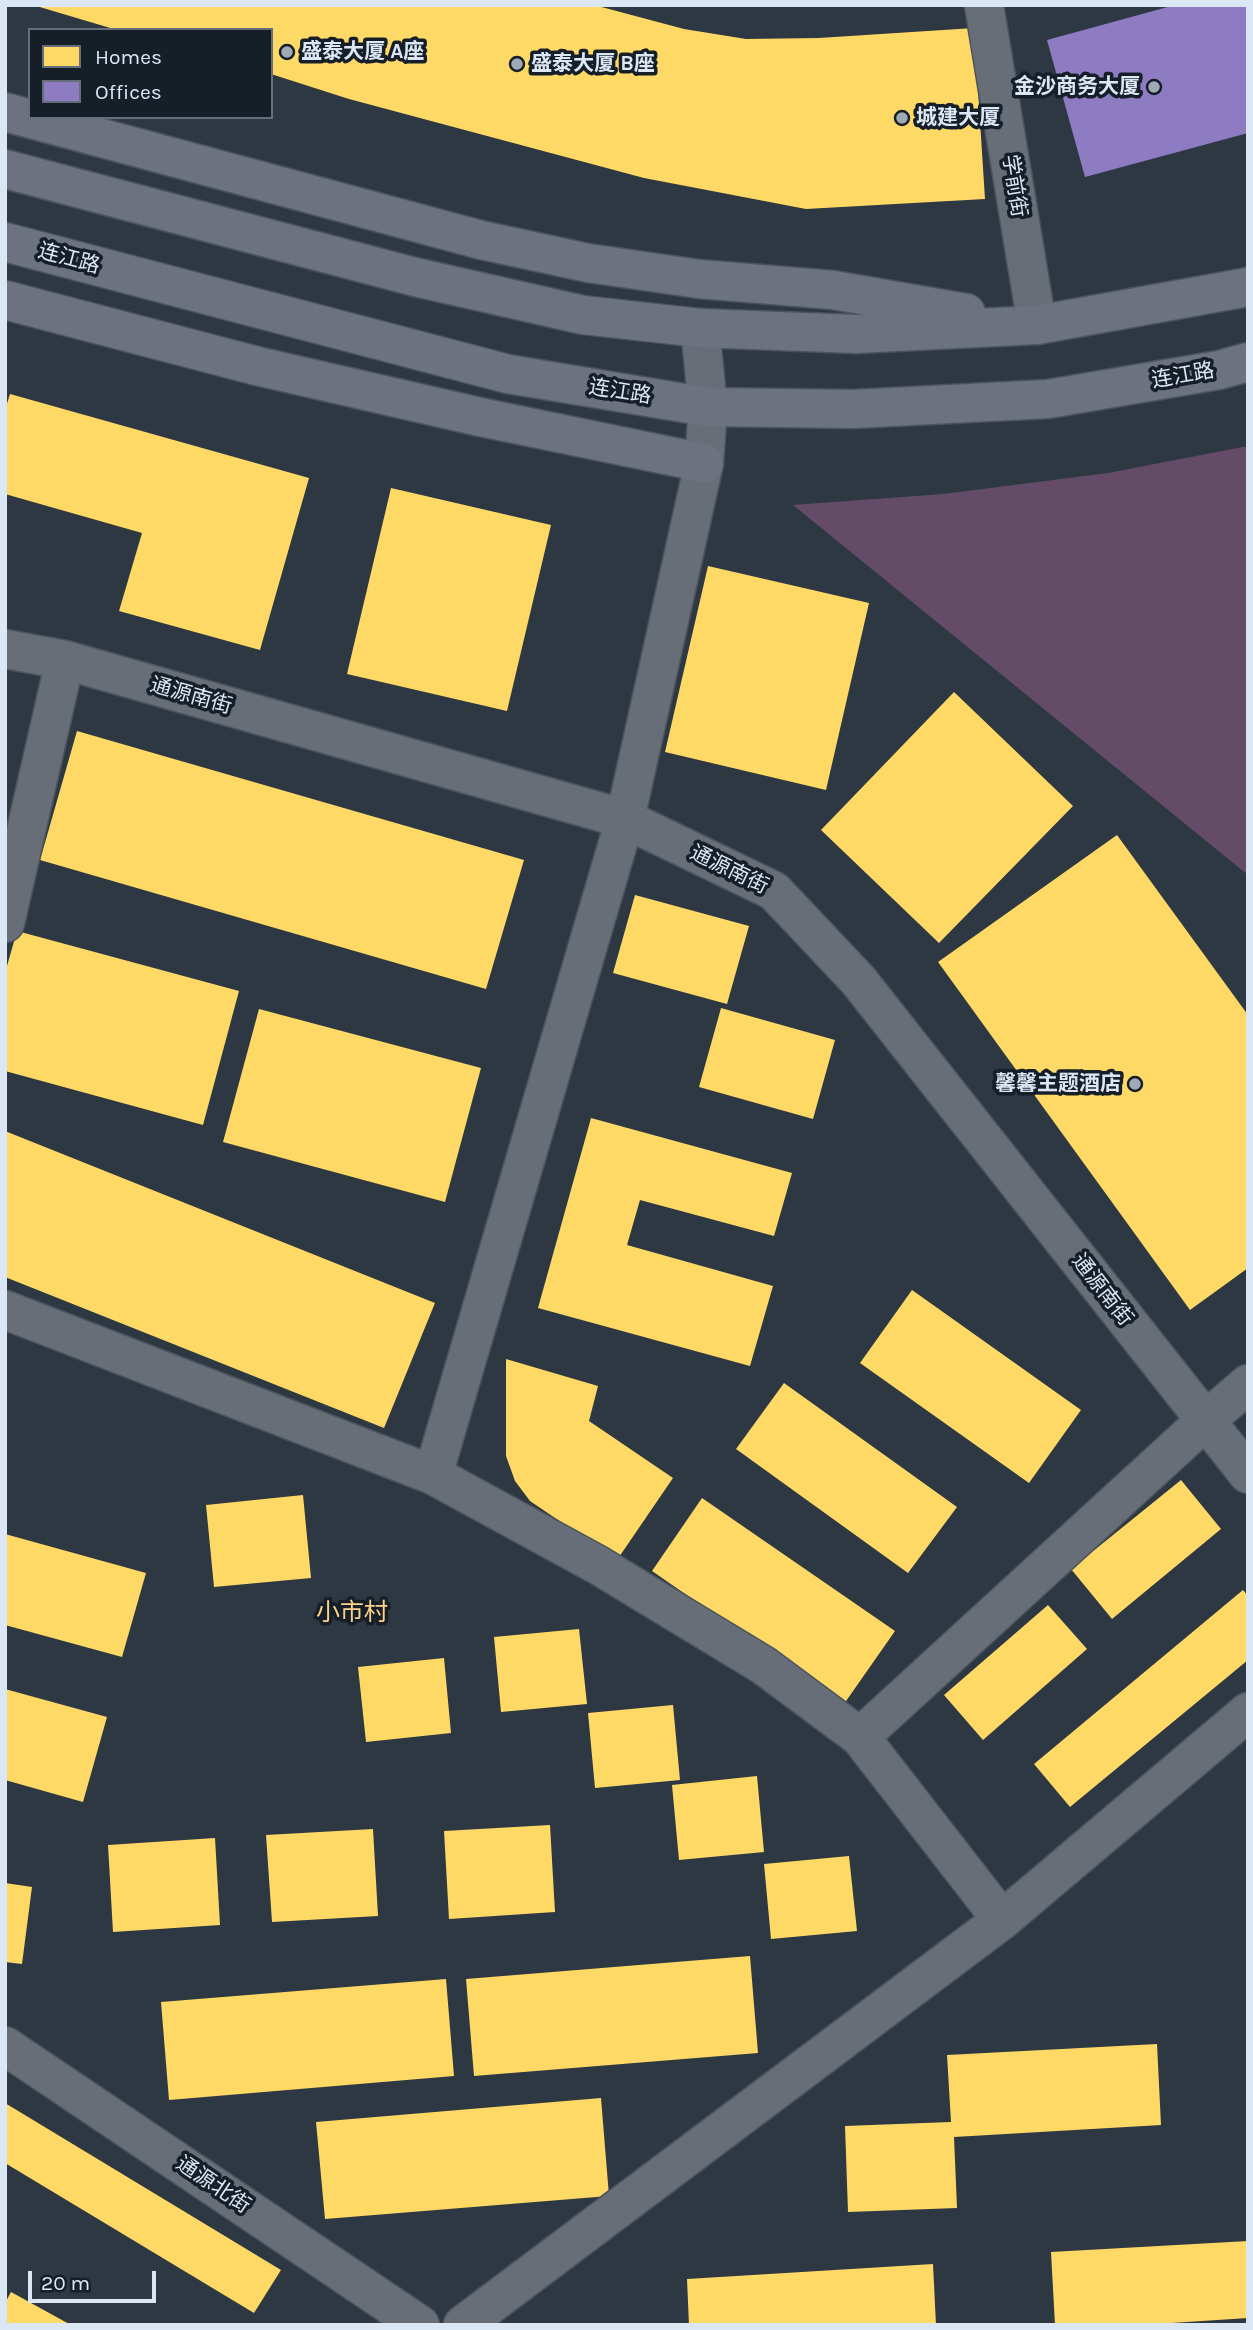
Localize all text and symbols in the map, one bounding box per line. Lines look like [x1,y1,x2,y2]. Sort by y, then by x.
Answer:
legend [28,28,273,119]
place label: 盛泰大厦 A座 [301,39,424,65]
marker: 盛泰大厦 A座 [279,44,295,60]
text: Homes [95,45,162,69]
place label: 盛泰大厦 B座 [531,51,655,77]
marker: 盛泰大厦 B座 [509,56,525,72]
place label: 金沙商务大厦 [1014,74,1140,100]
marker: 金沙商务大厦 [1146,79,1162,95]
text: Offices [95,80,162,104]
place label: 城建大厦 [916,105,1000,131]
marker: 城建大厦 [894,110,910,126]
street label: 学前街 [997,153,1031,219]
street label: 连江路 [35,239,103,279]
street label: 连江路 [1150,358,1216,394]
street label: 连江路 [587,375,653,409]
street label: 通源南街 [147,672,235,720]
street label: 通源南街 [686,840,772,900]
place label: 馨馨主题酒店 [995,1071,1121,1097]
marker: 馨馨主题酒店 [1127,1076,1143,1092]
street label: 通源南街 [1066,1249,1138,1331]
district label: 小市村 [316,1599,388,1627]
street label: 通源北街 [171,2151,255,2219]
scale bar [32,2256,159,2300]
text: 20 m [41,2271,90,2295]

